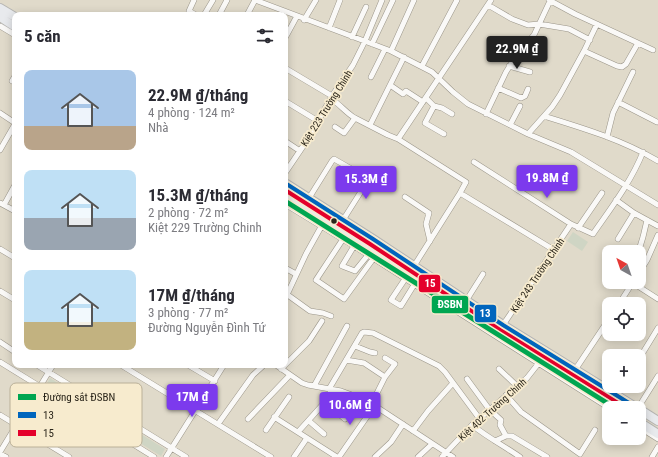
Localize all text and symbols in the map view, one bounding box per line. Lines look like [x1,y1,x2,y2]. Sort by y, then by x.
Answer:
icon: filters [254,25,276,47]
text: 5 căn [24,26,61,46]
pin: 22.9M ₫ [480,36,554,70]
text: 22.9M ₫ [496,41,538,56]
street label: Kiệt 223 Trường Chinh [299,68,355,149]
text: 22.9M ₫/tháng [148,85,248,105]
icon: home [56,86,104,134]
text: 4 phòng · 124 m² [148,105,235,120]
text: Nhà [148,120,169,135]
pin: 19.8M ₫ [510,165,584,199]
pin: 15.3M ₫ [329,166,403,200]
text: 19.8M ₫ [526,170,568,185]
text: 15.3M ₫ [345,171,387,186]
text: 15.3M ₫/tháng [148,185,248,205]
icon: home [56,186,104,234]
text: 2 phòng · 72 m² [148,205,228,220]
unlabelled marker [329,216,339,226]
text: Kiệt 229 Trường Chinh [148,220,262,235]
street label: Kiệt 243 Trường Chinh [508,236,567,315]
north arrow [602,245,646,289]
map controls [602,245,646,445]
line badge: 15 [418,274,441,293]
text: 15 [424,277,436,290]
text: 17M ₫/tháng [148,285,235,305]
icon: home [56,286,104,334]
line badge: ĐSBN [431,295,469,314]
button: locate [602,297,646,341]
text: ĐSBN [437,298,463,311]
line badge: 13 [474,304,497,323]
text: 3 phòng · 77 m² [148,305,228,320]
text: 13 [479,307,491,320]
text: Đường Nguyễn Đình Tứ [148,320,266,335]
button: + [602,349,646,393]
street label: Kiệt 402 Trường Chinh [456,376,529,443]
legend [10,383,142,447]
pin: 17M ₫ [164,384,220,418]
text: 17M ₫ [176,389,208,404]
text: Đường sắt ĐSBN [43,391,115,404]
pin: 10.6M ₫ [313,392,387,426]
text: 10.6M ₫ [329,397,371,412]
button: − [602,401,646,445]
text: 13 [43,409,54,422]
text: 15 [43,427,54,440]

